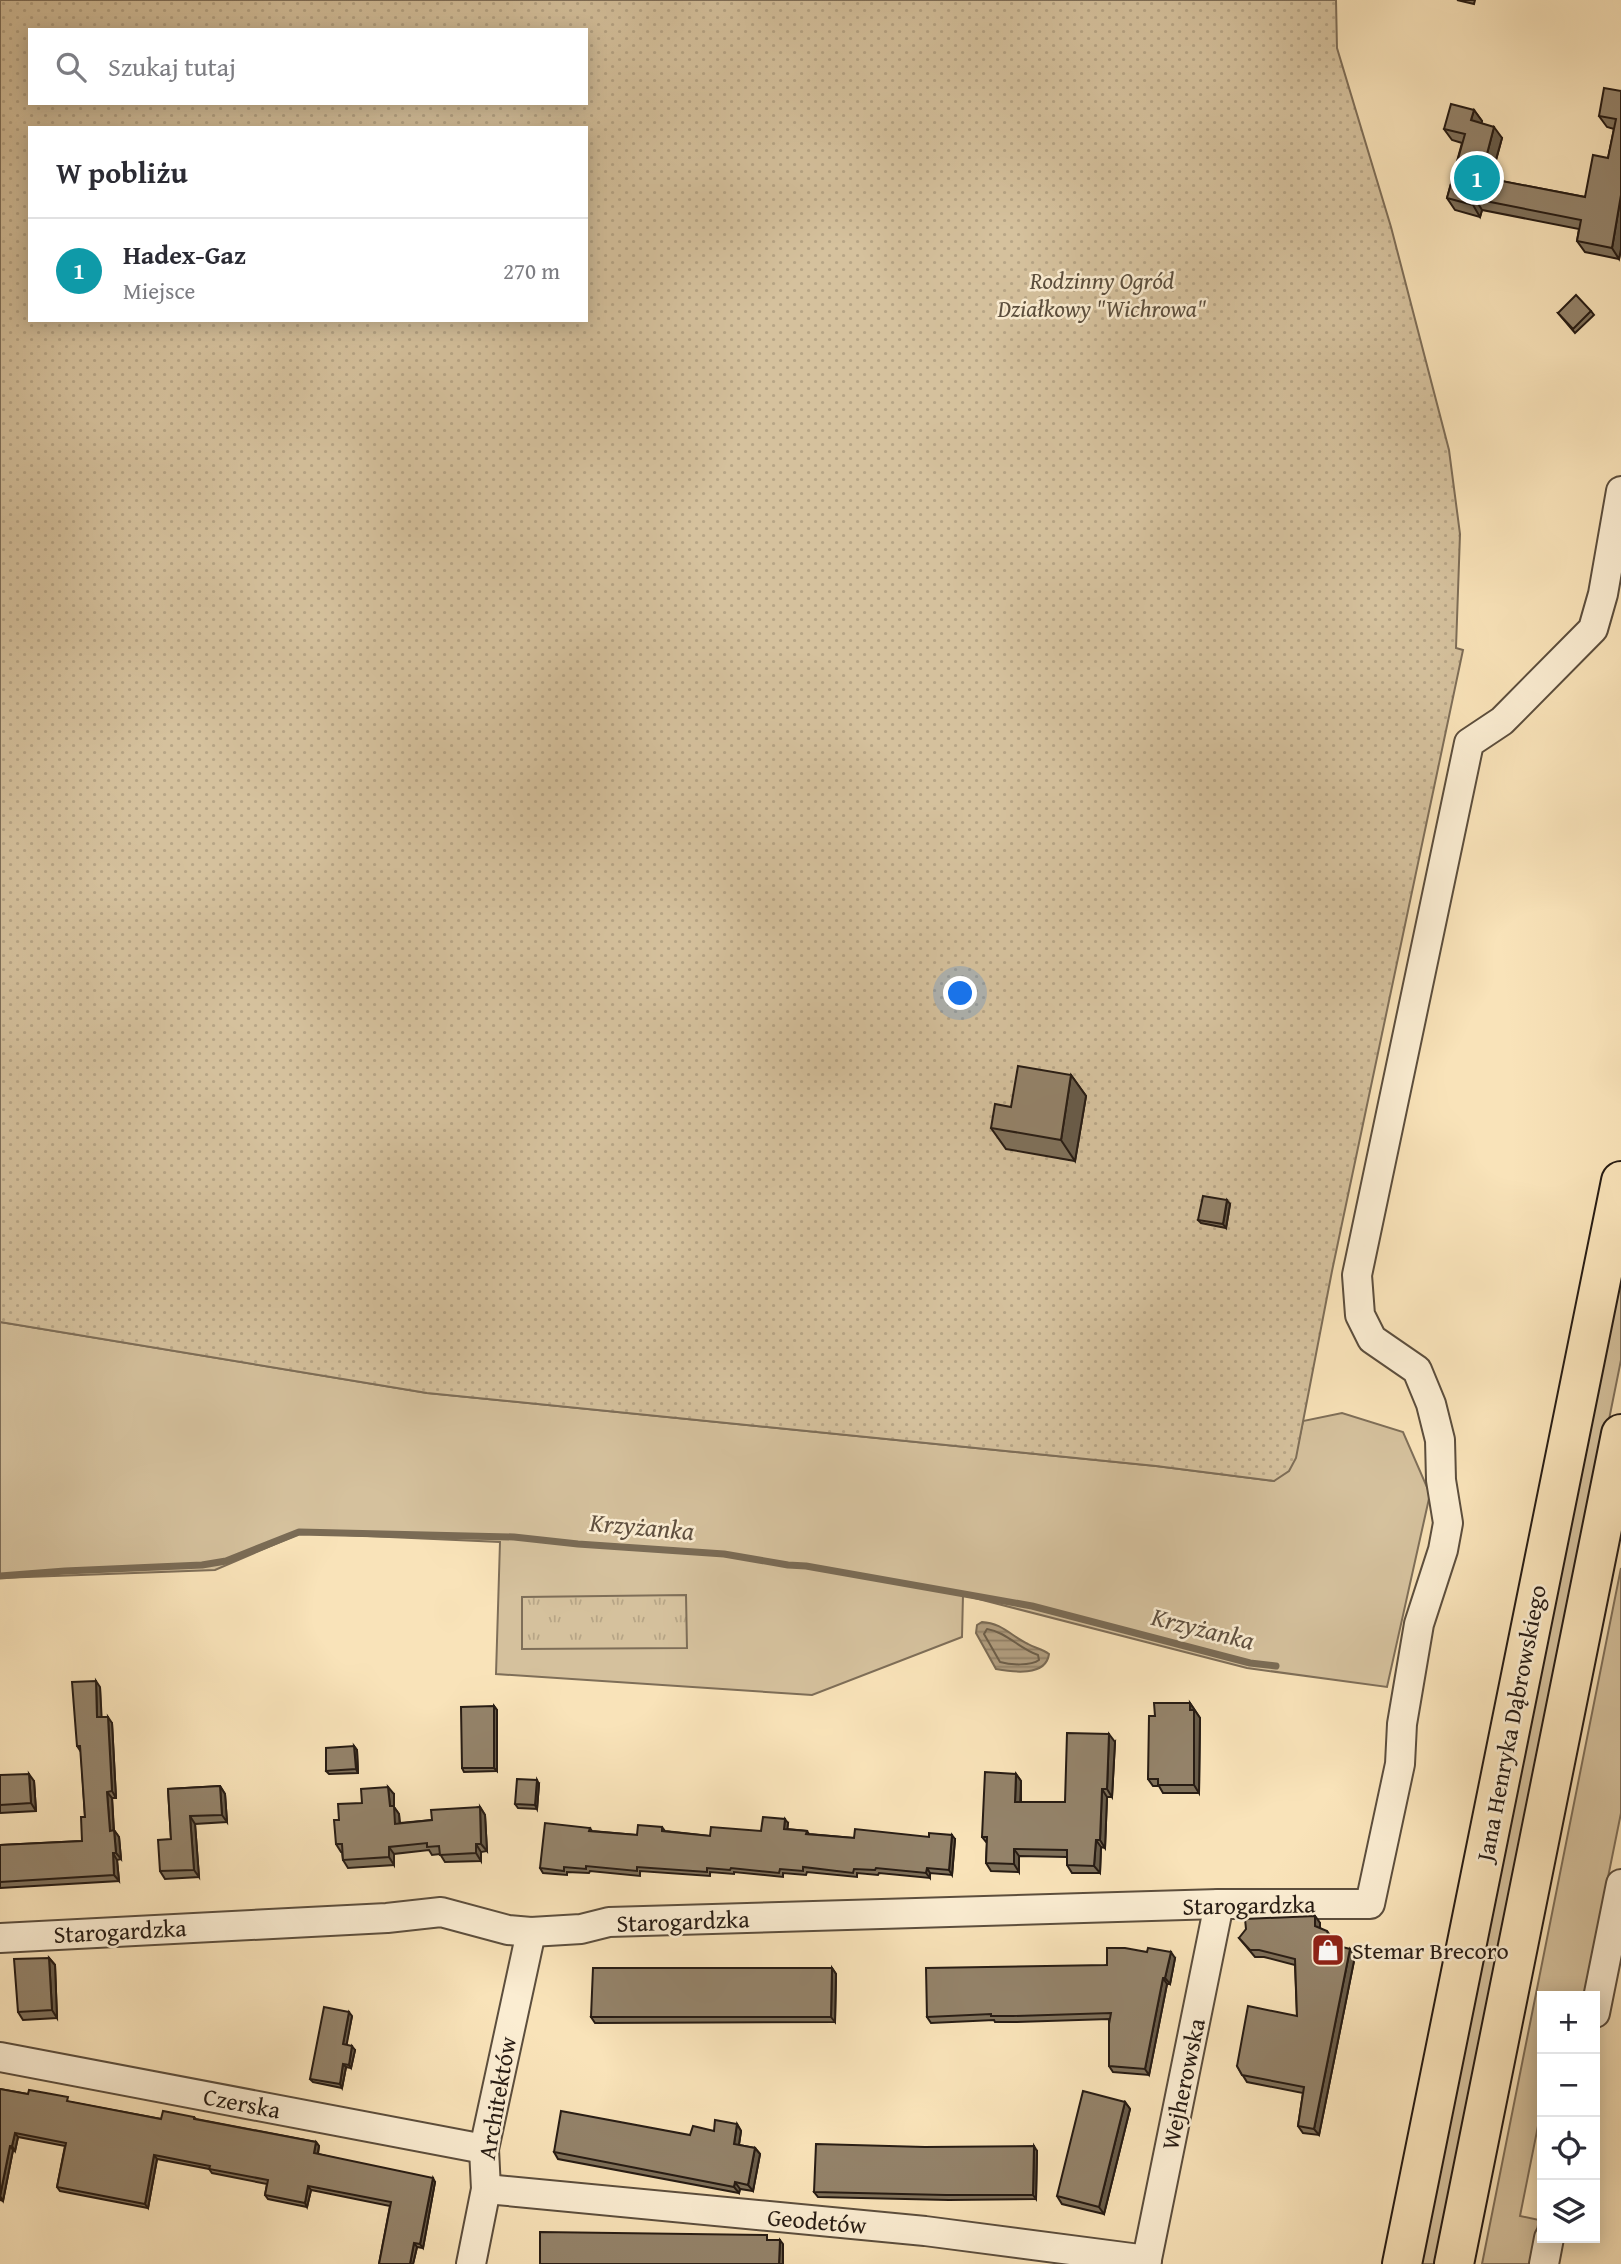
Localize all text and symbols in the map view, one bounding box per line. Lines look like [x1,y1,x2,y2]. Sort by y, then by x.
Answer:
search box [28,28,588,105]
text: Szukaj tutaj [108,47,236,86]
icon: search [52,48,90,86]
text: W pobliżu [56,150,188,194]
pin: 1 [1454,152,1500,204]
text: Hadex-Gaz [123,235,246,274]
text: 1 [73,254,85,287]
text: 270 m [503,254,560,287]
park label: Rodzinny Ogród Działkowy "Wichrowa" [996,263,1207,326]
text: Miejsce [123,274,195,307]
your location [943,976,977,1010]
water label: Krzyżanka [587,1502,696,1550]
street label: Jana Henryka Dąbrowskiego [1466,1582,1555,1867]
water label: Krzyżanka [1146,1596,1259,1660]
street label: Starogardzka [1182,1886,1316,1924]
street label: Starogardzka [616,1901,751,1941]
street label: Starogardzka [53,1910,188,1952]
shop icon: Stemar Brecoro [1309,1931,1347,1969]
place label: Stemar Brecoro [1352,1933,1509,1968]
map controls [1537,1991,1600,2243]
button: + [1537,1991,1600,2054]
street label: Wejherowska [1152,2014,1214,2153]
street label: Architektów [469,2034,525,2162]
button: − [1537,2054,1600,2117]
street label: Czerska [200,2078,284,2128]
button: locate [1537,2117,1600,2180]
button: layers [1537,2180,1600,2243]
street label: Geodetów [766,2199,868,2243]

